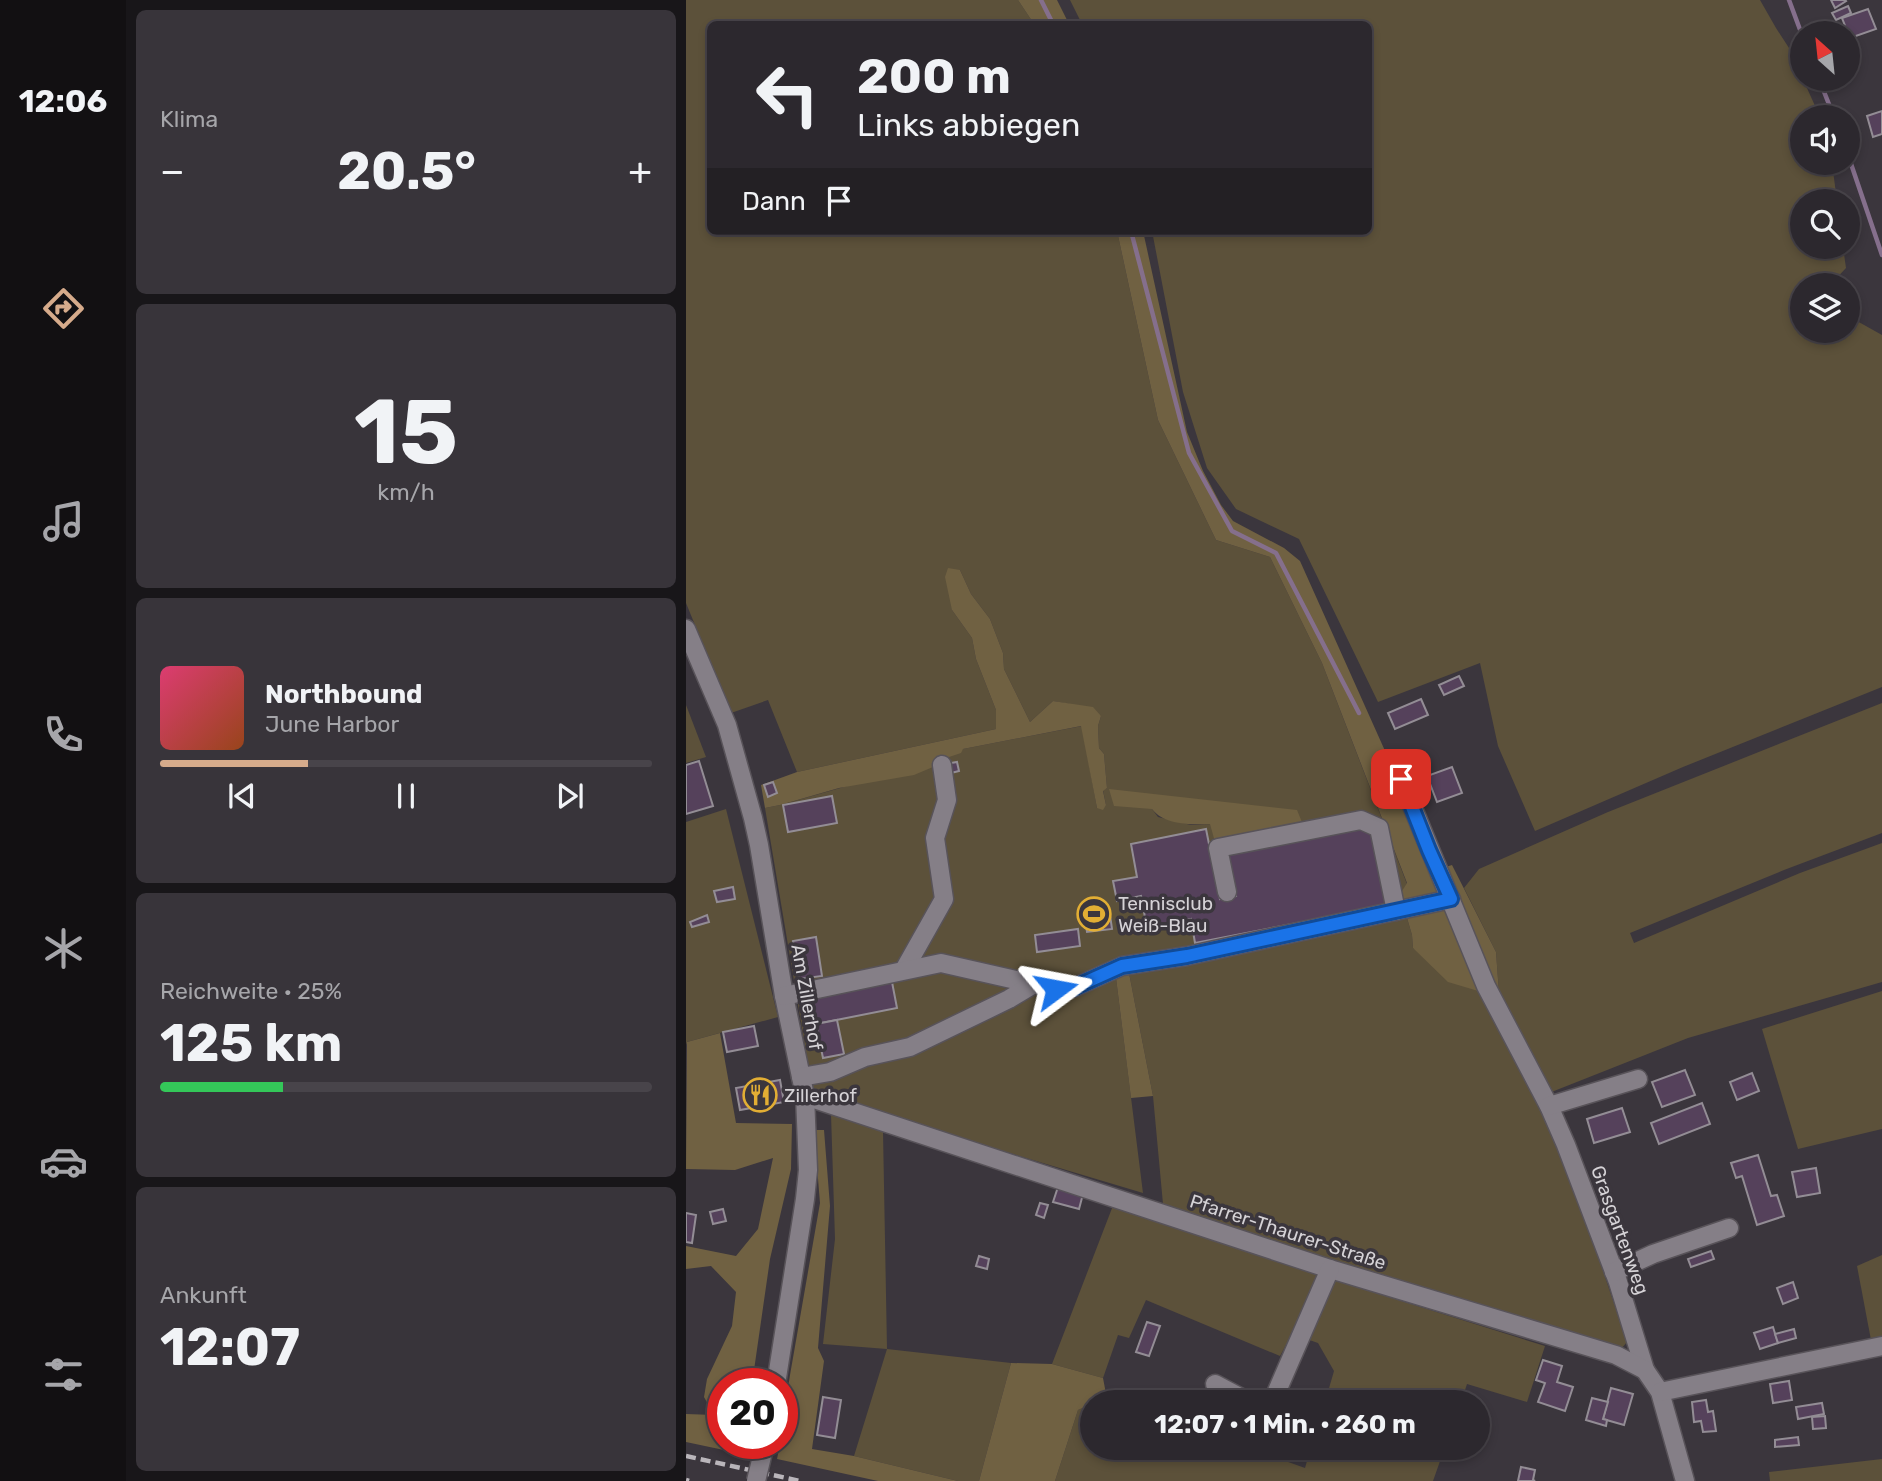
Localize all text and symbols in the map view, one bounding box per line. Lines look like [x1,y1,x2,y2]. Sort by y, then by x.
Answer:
north arrow [1790,21,1860,91]
map controls [1790,21,1860,343]
text: 200 m [857,47,1011,105]
icon: left [742,49,833,140]
text: 12:06 [19,82,107,120]
text: Klima [160,105,218,133]
button: sound [1790,105,1860,175]
text: Links abbiegen [857,106,1080,144]
text: 20.5° [337,140,476,202]
text: − [160,148,185,194]
text: + [628,148,652,194]
icon: arrive [820,182,858,220]
text: Dann [742,186,806,217]
button: search [1790,189,1860,259]
button: layers [1790,273,1860,343]
icon: directions [39,284,88,333]
text: 15 [354,378,458,486]
text: km/h [377,478,435,506]
icon: music [39,497,88,546]
text: Northbound [265,679,423,710]
icon: phone [39,710,88,759]
text: June Harbor [265,710,399,738]
pin [1371,749,1431,809]
icon: arrive [1382,760,1420,798]
icon: previous [223,777,261,815]
icon: pause [387,777,425,815]
icon: next [551,777,589,815]
place label: Tennisclub Weiß-Blau [1118,892,1213,937]
sports icon: Tennisclub Weiß-Blau [1075,895,1113,933]
icon: climate [39,924,88,973]
street label: Am Zillerhof [786,942,828,1052]
position arrow [1019,952,1093,1026]
text: Reichweite · 25% [160,977,342,1005]
text: 125 km [160,1012,342,1074]
restaurant icon: Zillerhof [741,1076,779,1114]
place label: Zillerhof [784,1084,857,1107]
icon: car [39,1137,88,1186]
street label: Grasgartenweg [1586,1162,1654,1298]
street label: Pfarrer-Thaurer-Straße [1187,1189,1389,1275]
text: Ankunft [160,1281,247,1309]
text: 12:07 [160,1316,300,1378]
icon: filters [39,1350,88,1399]
speed limit sign: 20 [707,1368,798,1459]
text: 12:07 · 1 Min. · 260 m [1154,1409,1416,1440]

